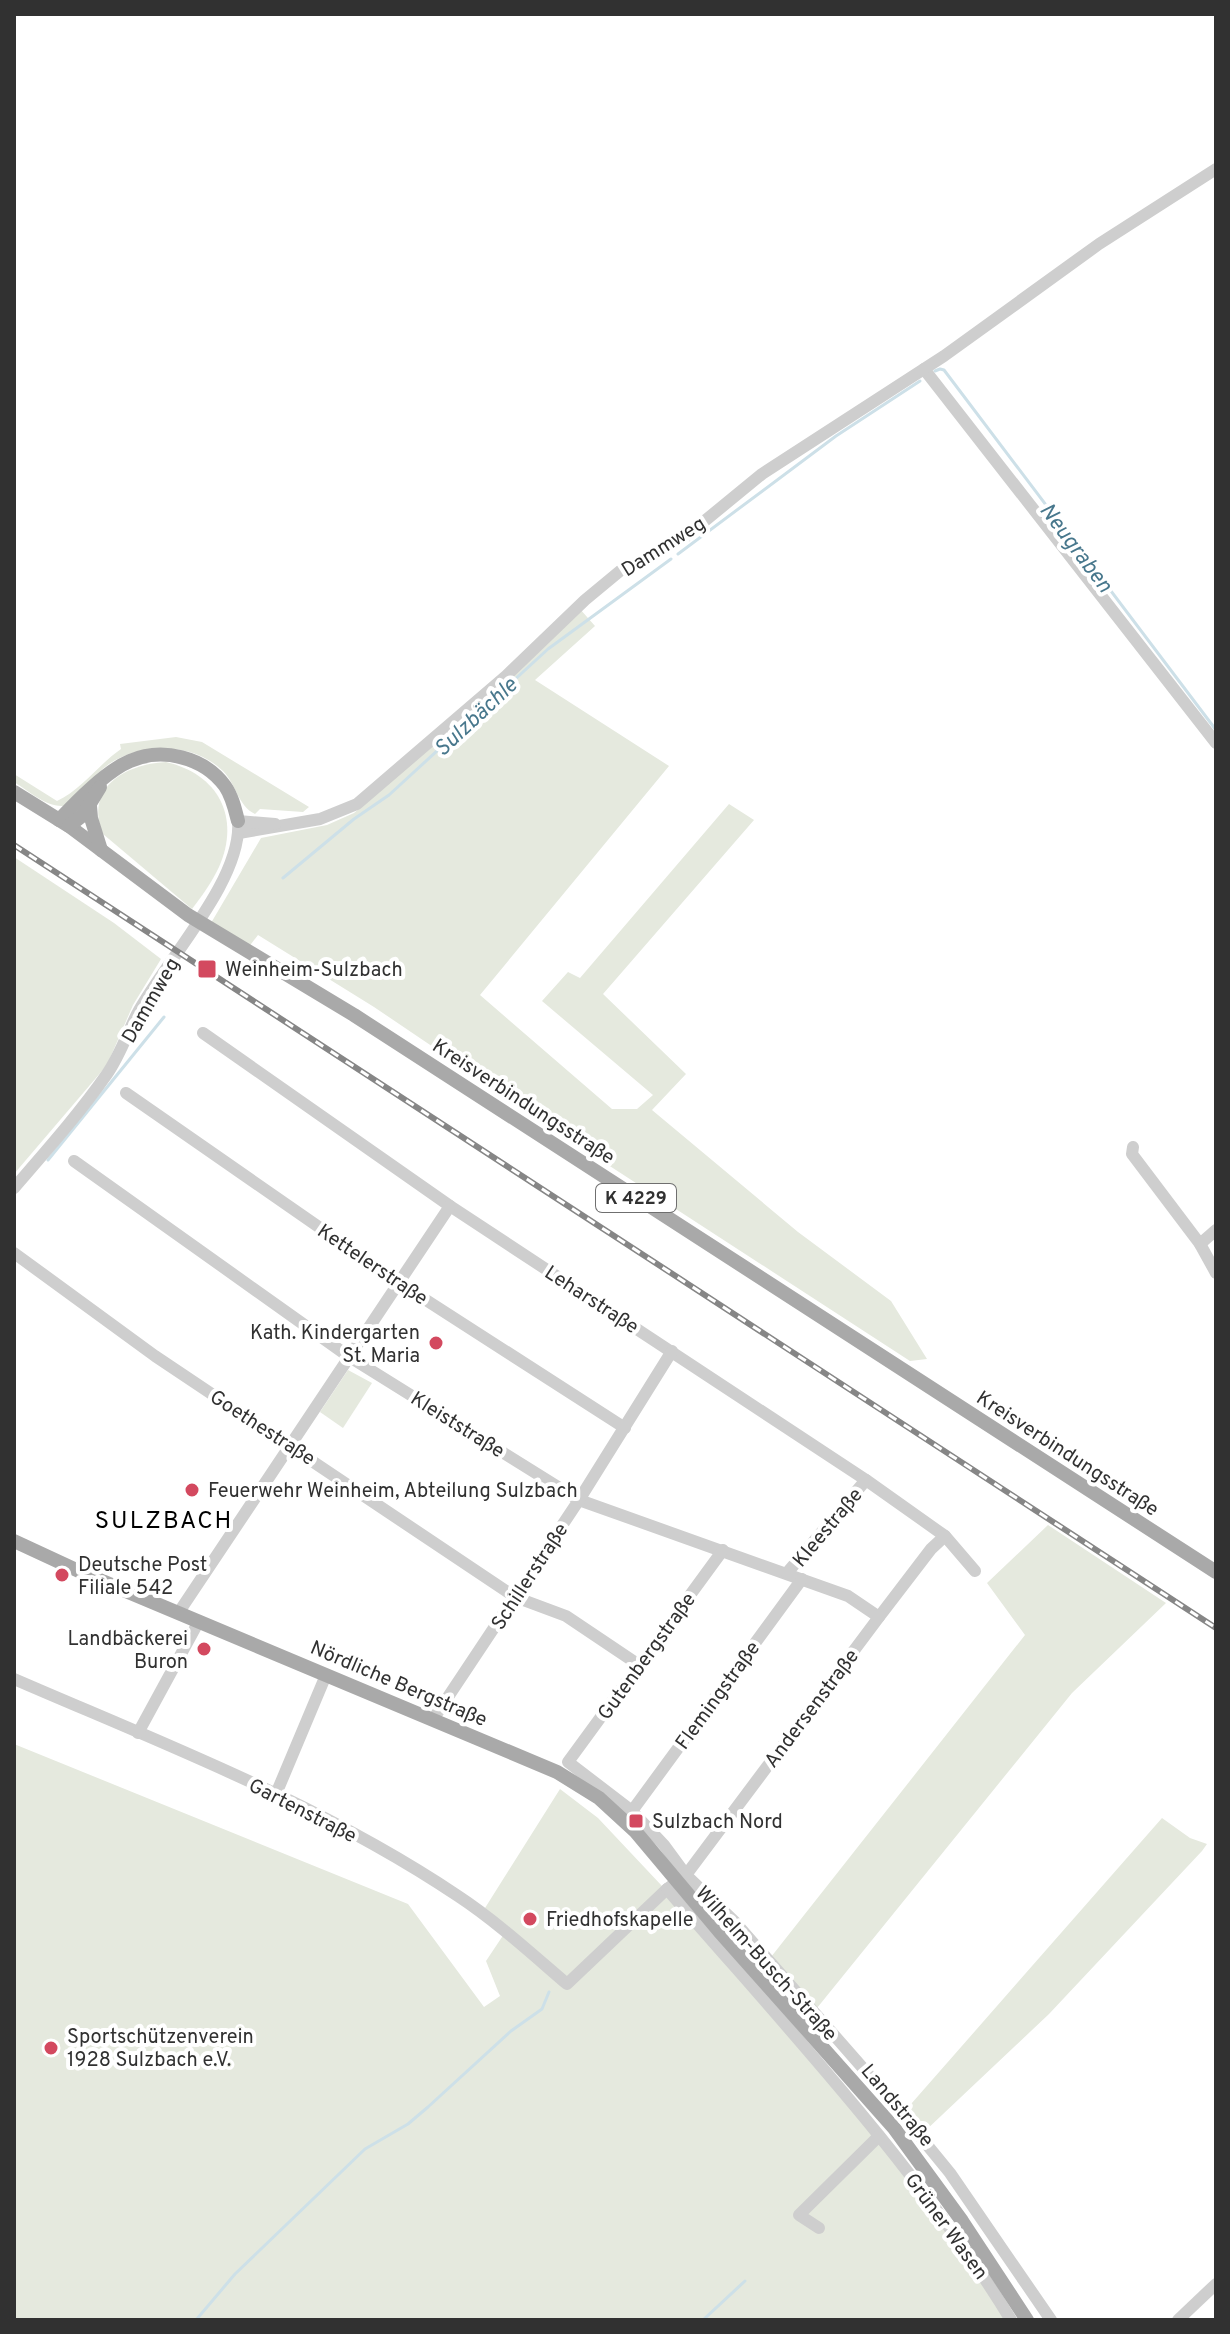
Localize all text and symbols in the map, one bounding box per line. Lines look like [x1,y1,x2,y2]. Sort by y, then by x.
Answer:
water label: Neugraben [1033,498,1117,599]
street label: Dammweg [617,512,711,584]
water label: Sulzbächle [430,672,524,763]
street label: Dammweg [117,954,187,1048]
marker: Weinheim-Sulzbach [196,958,218,980]
place label: Weinheim-Sulzbach [225,958,403,984]
street label: Kreisverbindungsstraße [427,1034,619,1171]
road number: K 4229 [596,1184,676,1212]
street label: Kettelerstraße [312,1219,432,1312]
street label: Leharstraße [539,1261,643,1341]
place label: Kath. Kindergarten St. Maria [250,1321,420,1370]
marker: Kath. Kindergarten St. Maria [427,1334,445,1352]
street label: Goethestraße [204,1385,320,1472]
street label: Kleiststraße [405,1386,509,1465]
street label: Kreisverbindungsstraße [971,1386,1163,1523]
place label: Feuerwehr Weinheim, Abteilung Sulzbach [208,1479,578,1505]
marker: Feuerwehr Weinheim, Abteilung Sulzbach [183,1481,201,1499]
street label: Kleestraße [788,1483,869,1573]
district label: SULZBACH [95,1507,233,1537]
street label: Schillerstraße [486,1519,575,1636]
place label: Deutsche Post Filiale 542 [78,1553,207,1602]
marker: Deutsche Post Filiale 542 [53,1566,71,1584]
street label: Gutenbergstraße [593,1588,703,1726]
place label: Landbäckerei Buron [67,1627,188,1676]
street label: Nördliche Bergstraße [306,1636,491,1734]
street label: Flemingstraße [671,1637,767,1756]
marker: Landbäckerei Buron [195,1640,213,1658]
street label: Andersenstraße [759,1645,866,1774]
street label: Gartenstraße [244,1773,360,1850]
place label: Sulzbach Nord [652,1810,783,1836]
marker: Sulzbach Nord [627,1812,645,1830]
street label: Wilhelm-Busch-Straße [689,1881,842,2047]
place label: Friedhofskapelle [546,1908,693,1934]
marker: Friedhofskapelle [521,1910,539,1928]
place label: Sportschützenverein 1928 Sulzbach e.V. [67,2025,254,2074]
marker: Sportschützenverein 1928 Sulzbach e.V. [42,2039,60,2057]
street label: Landstraße [854,2059,939,2153]
street label: Grüner Wasen [898,2169,993,2286]

